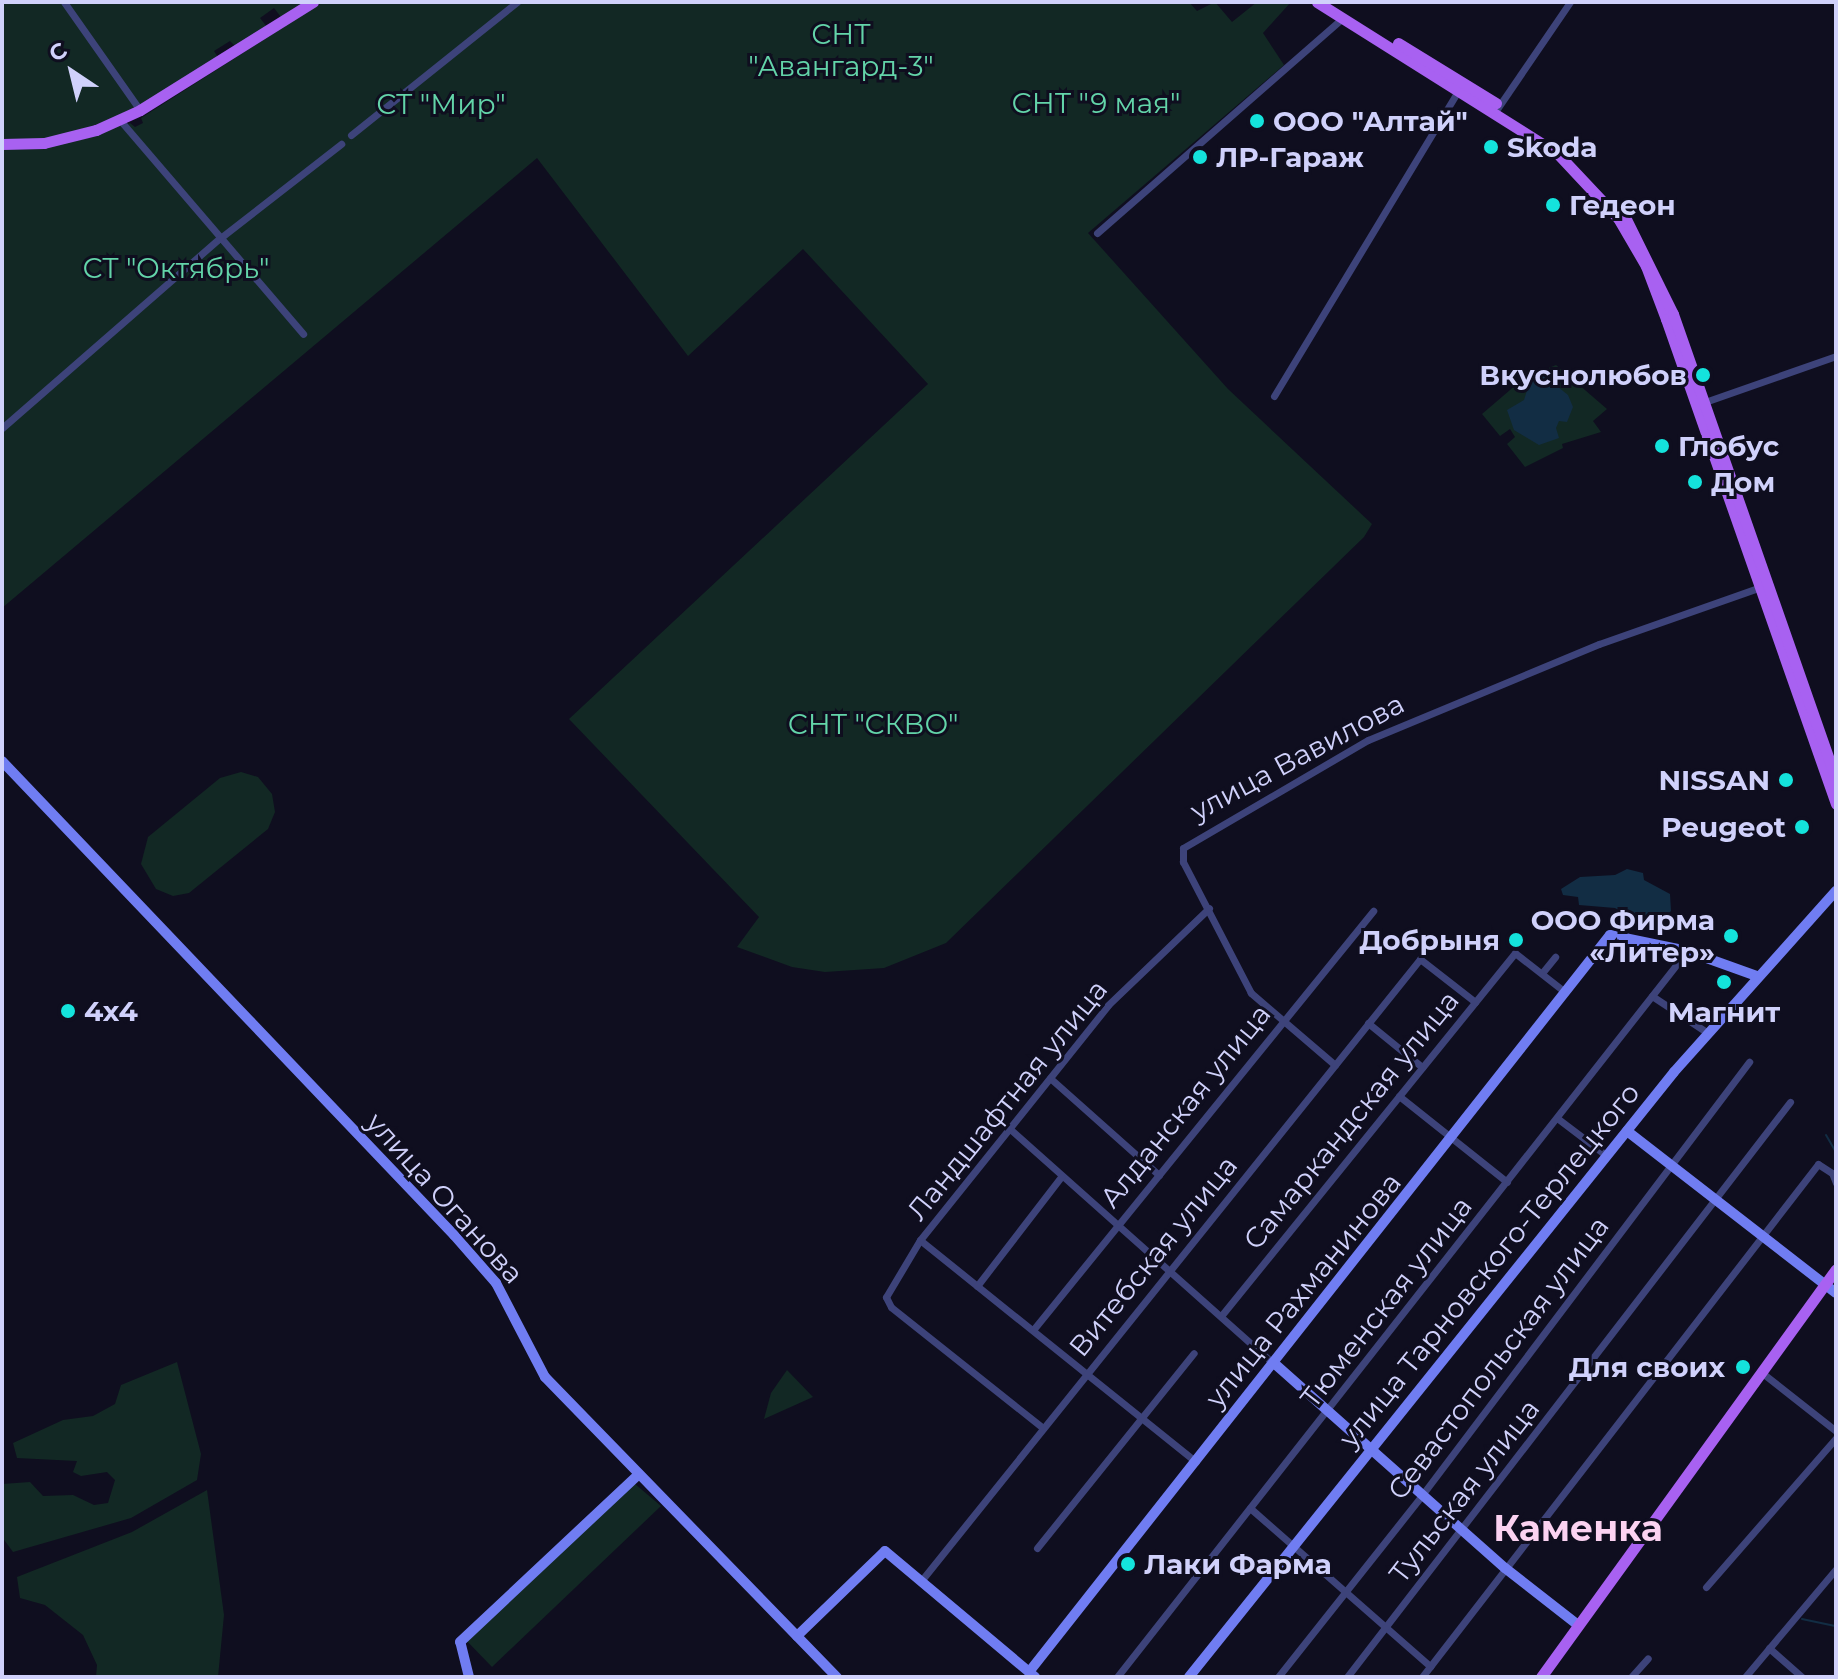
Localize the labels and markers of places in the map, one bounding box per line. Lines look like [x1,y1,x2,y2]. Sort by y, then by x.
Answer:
place label: ООО "Алтай" [1273,104,1468,138]
marker: ООО "Алтай" [1248,112,1266,130]
place label: Skoda [1507,130,1598,164]
marker: Skoda [1482,138,1500,156]
place label: ЛР-Гараж [1216,140,1364,174]
marker: ЛР-Гараж [1191,148,1209,166]
place label: Гедеон [1569,188,1676,222]
marker: Гедеон [1544,196,1562,214]
place label: Вкуснолюбов [1479,358,1687,392]
marker: Вкуснолюбов [1694,366,1712,384]
place label: Глобус [1678,429,1779,463]
marker: Глобус [1653,437,1671,455]
place label: Дом [1711,465,1775,499]
marker: Дом [1686,473,1704,491]
place label: NISSAN [1658,763,1770,797]
marker: NISSAN [1777,771,1795,789]
place label: Peugeot [1661,810,1786,844]
marker: Peugeot [1793,818,1811,836]
place label: ООО Фирма «Литер» [1531,903,1715,969]
place label: Добрыня [1359,923,1500,957]
marker: ООО Фирма «Литер» [1722,927,1740,945]
marker: Добрыня [1507,931,1525,949]
marker: Магнит [1715,973,1733,991]
place label: 4х4 [84,994,138,1028]
place label: Магнит [1668,995,1780,1029]
marker: 4х4 [59,1002,77,1020]
place label: Для своих [1569,1350,1725,1384]
marker: Для своих [1732,1356,1754,1378]
place label: Лаки Фарма [1144,1547,1332,1581]
marker: Лаки Фарма [1119,1555,1137,1573]

